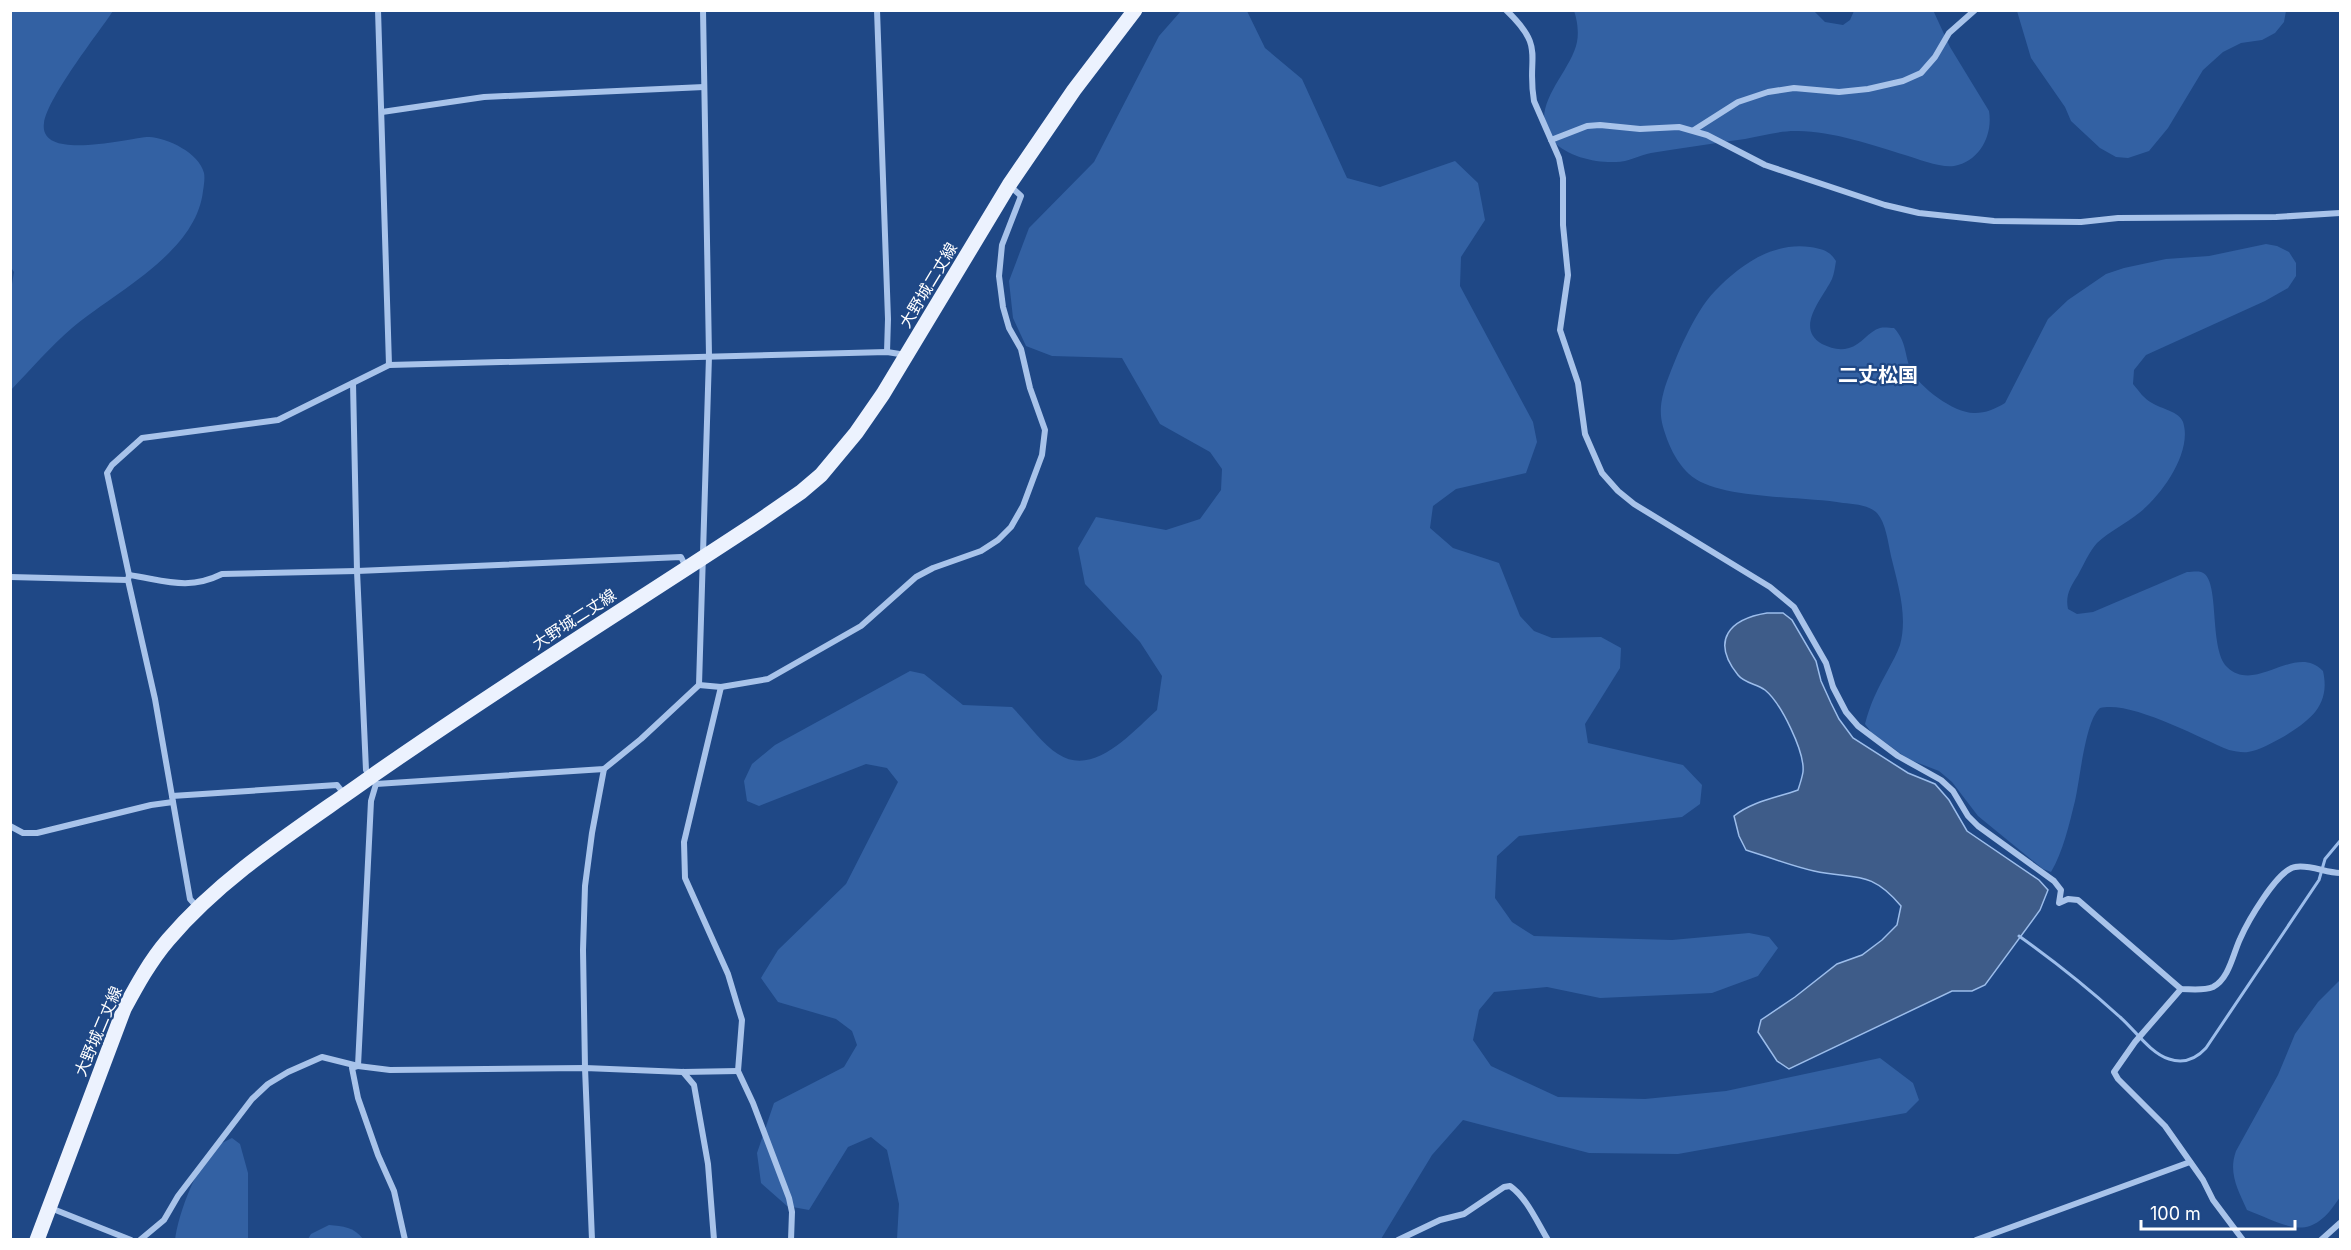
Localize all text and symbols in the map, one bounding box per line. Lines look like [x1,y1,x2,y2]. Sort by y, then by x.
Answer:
street label: 大野城二丈線 [895,239,961,331]
district label: 二丈松国 [1838,363,1918,387]
street label: 大野城二丈線 [528,584,620,654]
street label: 大野城二丈線 [70,983,126,1079]
scale bar [2141,1193,2296,1231]
text: 100 m [2150,1203,2201,1224]

